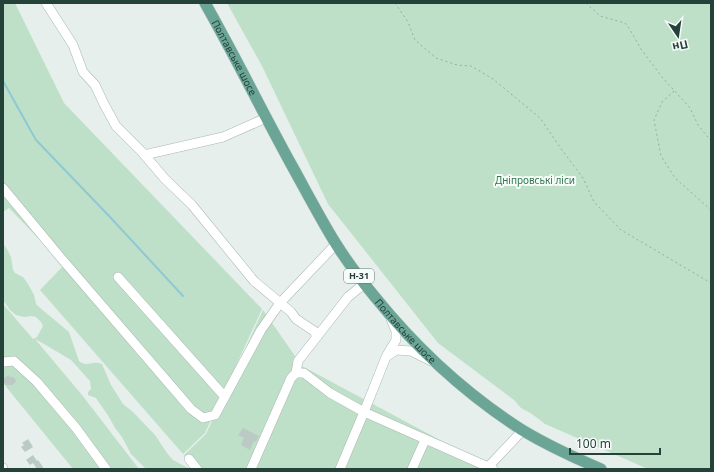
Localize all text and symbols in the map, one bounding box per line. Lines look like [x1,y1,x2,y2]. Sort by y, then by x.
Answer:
north arrow [658,16,698,56]
street label: Полтавське шосе [209,17,261,98]
text: Пн [671,37,690,55]
park label: Дніпровські ліси [495,173,575,187]
road number: Н-31 [344,269,374,283]
street label: Полтавське шосе [372,296,440,367]
scale bar [570,430,660,456]
text: 100 m [576,435,611,452]

